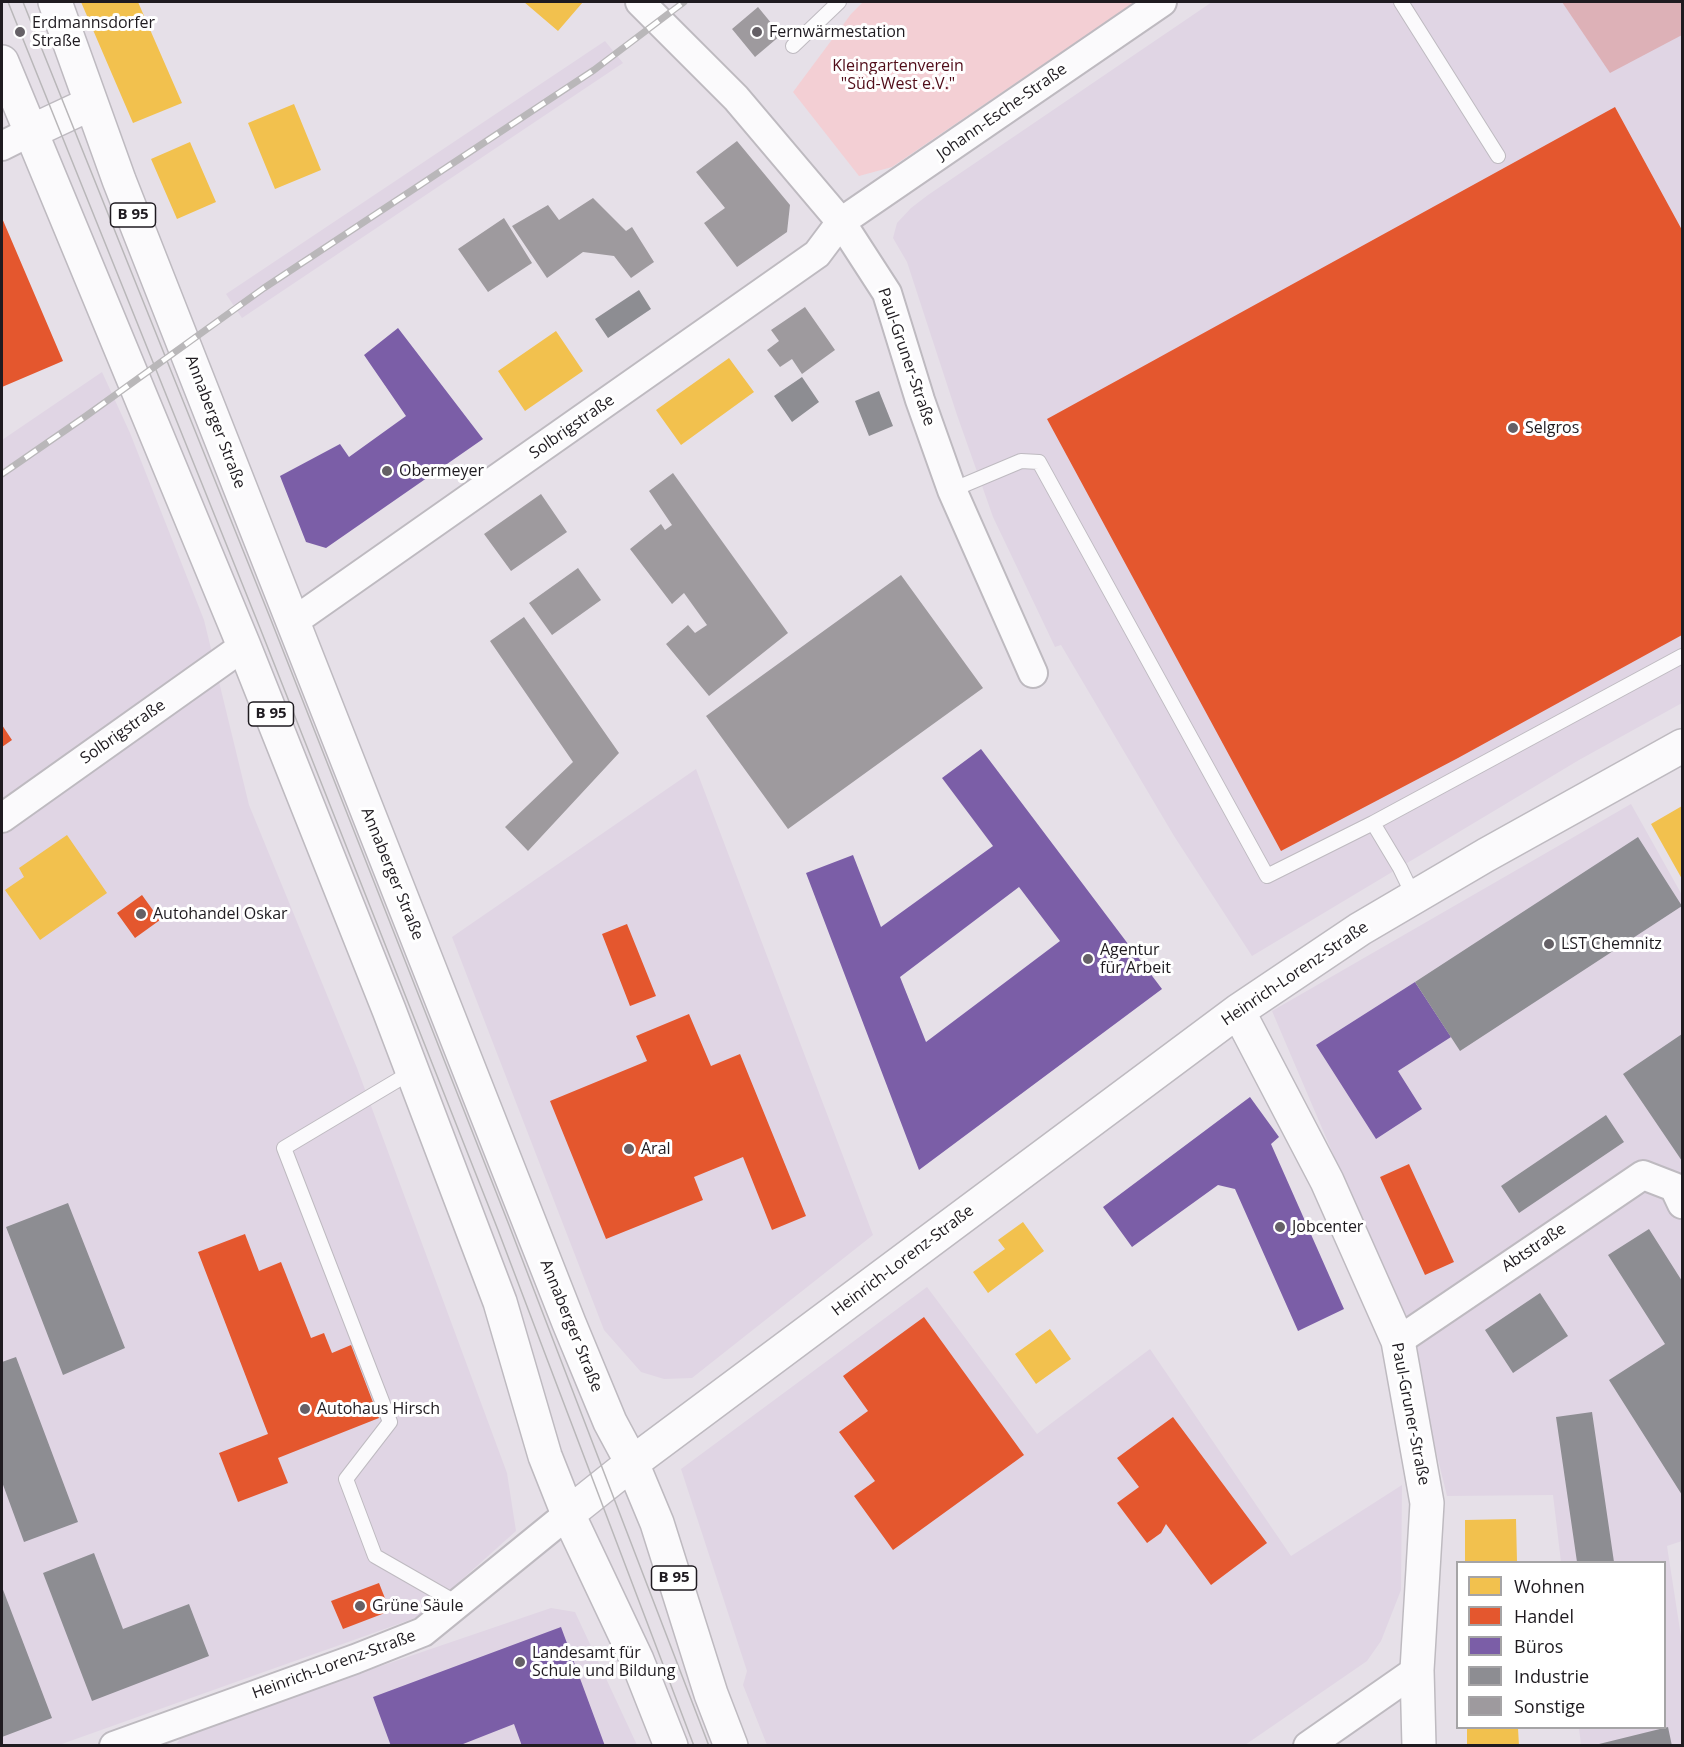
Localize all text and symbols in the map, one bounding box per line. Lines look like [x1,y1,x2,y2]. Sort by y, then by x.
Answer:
place label: Erdmannsdorfer Straße [32,13,155,51]
place label: Fernwärmestation [769,22,906,42]
marker: Erdmannsdorfer Straße [13,25,27,39]
marker: Fernwärmestation [750,25,764,39]
park label: Kleingartenverein "Süd-West e.V." [832,56,964,94]
street label: Johann-Esche-Straße [933,60,1071,164]
road number: B 95 [110,203,156,227]
street label: Paul-Gruner-Straße [873,285,939,429]
street label: Annaberger Straße [181,353,249,491]
street label: Solbrigstraße [526,391,618,463]
place label: Selgros [1525,418,1579,438]
marker: Selgros [1506,421,1520,435]
place label: Obermeyer [399,461,484,481]
marker: Obermeyer [380,464,394,478]
street label: Solbrigstraße [77,696,169,768]
road number: B 95 [248,702,294,726]
street label: Annaberger Straße [357,805,427,943]
place label: Autohandel Oskar [153,904,288,924]
marker: Autohandel Oskar [134,907,148,921]
street label: Heinrich-Lorenz-Straße [1218,918,1372,1030]
place label: LST Chemnitz [1561,934,1662,954]
marker: LST Chemnitz [1542,937,1556,951]
place label: Agentur für Arbeit [1100,940,1171,978]
marker: Agentur für Arbeit [1081,952,1095,966]
place label: Aral [641,1139,671,1159]
marker: Aral [622,1142,636,1156]
street label: Heinrich-Lorenz-Straße [828,1201,978,1321]
place label: Jobcenter [1292,1217,1363,1237]
marker: Jobcenter [1273,1220,1287,1234]
street label: Abtstraße [1498,1220,1570,1276]
street label: Annaberger Straße [536,1257,606,1395]
street label: Paul-Gruner-Straße [1387,1341,1433,1487]
place label: Autohaus Hirsch [317,1399,440,1419]
marker: Autohaus Hirsch [298,1402,312,1416]
legend [1456,1561,1666,1729]
road number: B 95 [652,1566,696,1590]
text: Wohnen [1514,1574,1585,1598]
place label: Grüne Säule [372,1596,463,1616]
marker: Grüne Säule [353,1599,367,1613]
text: Handel [1514,1604,1574,1628]
street label: Heinrich-Lorenz-Straße [250,1626,418,1704]
text: Büros [1514,1634,1563,1658]
place label: Landesamt für Schule und Bildung [532,1643,675,1681]
marker: Landesamt für Schule und Bildung [513,1655,527,1669]
text: Industrie [1514,1664,1589,1688]
text: Sonstige [1514,1694,1585,1718]

